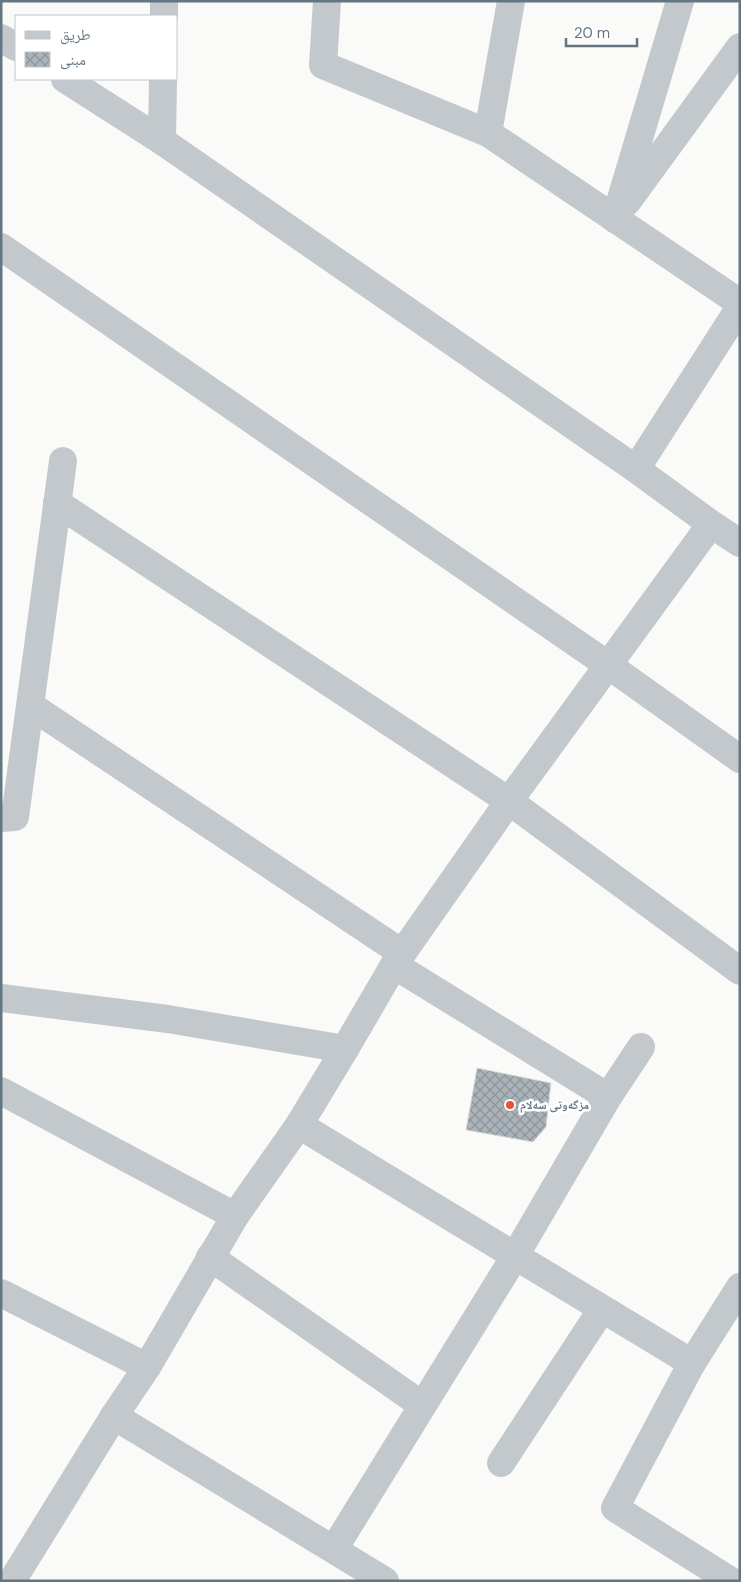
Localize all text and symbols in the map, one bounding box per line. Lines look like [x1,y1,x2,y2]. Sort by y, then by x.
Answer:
legend [15,15,178,80]
scale bar [566,15,637,47]
text: 20 m [574,23,610,43]
text: طريق [60,25,91,45]
text: مبنى [60,50,86,70]
place label: مزگەوتی سەلام [520,1097,589,1113]
marker: مزگەوتی سەلام [504,1099,516,1111]

